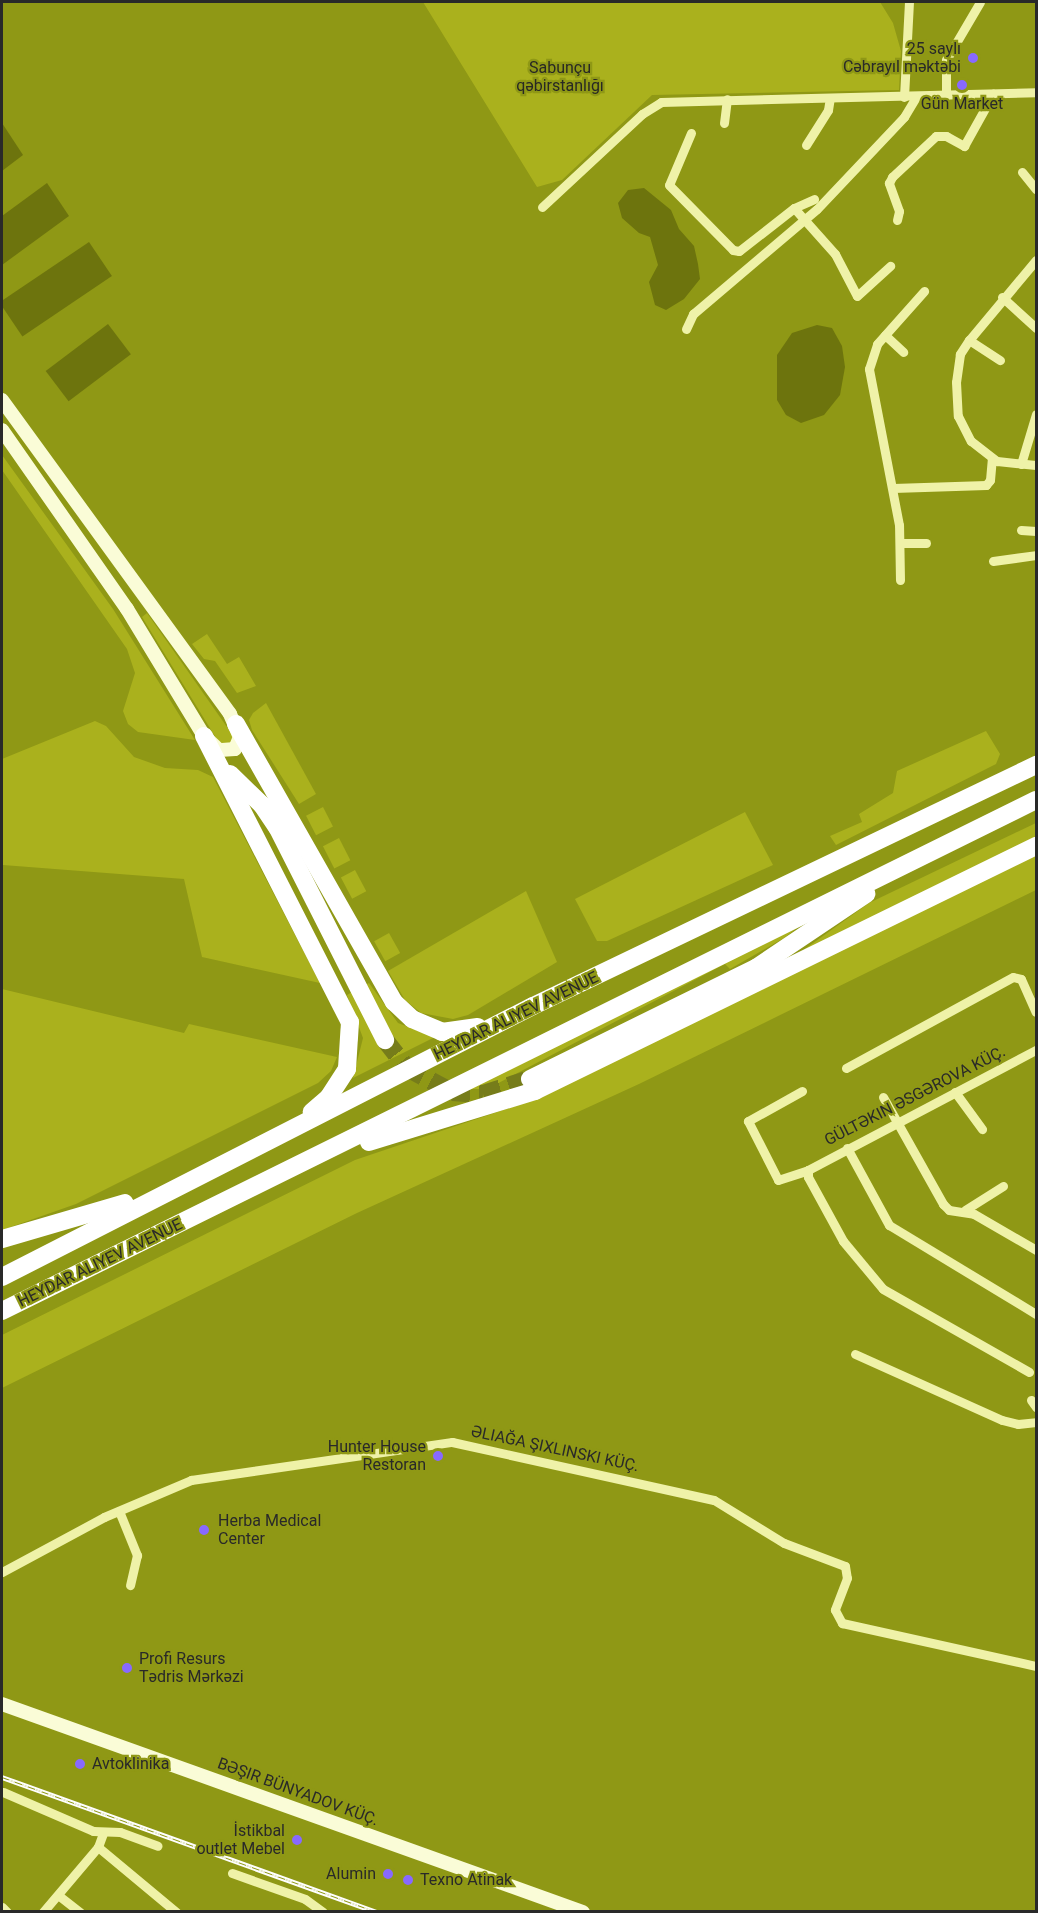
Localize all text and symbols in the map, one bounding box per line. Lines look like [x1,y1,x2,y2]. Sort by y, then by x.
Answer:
place label: 25 saylı Cəbrayıl məktəbi [843,39,961,77]
marker: 25 saylı Cəbrayıl məktəbi [966,51,980,65]
park label: Sabunçu qəbirstanlığı [516,58,604,96]
marker: Gün Market [955,78,969,92]
place label: Gün Market [921,94,1003,114]
street label: HEYDAR ALIYEV AVENUE [431,968,601,1064]
street label: GÜLTƏKIN ƏSGƏROVA KÜÇ. [821,1042,1009,1150]
street label: HEYDAR ALIYEV AVENUE [15,1215,185,1311]
street label: ƏLIAĞA ŞIXLINSKI KÜÇ. [469,1422,641,1476]
place label: Hunter House Restoran [328,1437,426,1475]
marker: Hunter House Restoran [431,1449,445,1463]
place label: Herba Medical Center [218,1511,321,1549]
marker: Herba Medical Center [195,1521,213,1539]
place label: Profi Resurs Tədris Mərkəzi [139,1649,244,1687]
marker: Profi Resurs Tədris Mərkəzi [120,1661,134,1675]
place label: Avtoklinika [92,1754,169,1774]
street label: BƏŞIR BÜNYADOV KÜÇ. [215,1754,381,1830]
marker: Avtoklinika [73,1757,87,1771]
place label: İstikbal outlet Mebel [196,1821,285,1859]
marker: İstikbal outlet Mebel [290,1833,304,1847]
place label: Alumin [326,1864,376,1884]
marker: Alumin [381,1867,395,1881]
place label: Texno Atinak [420,1870,512,1890]
marker: Texno Atinak [401,1873,415,1887]

